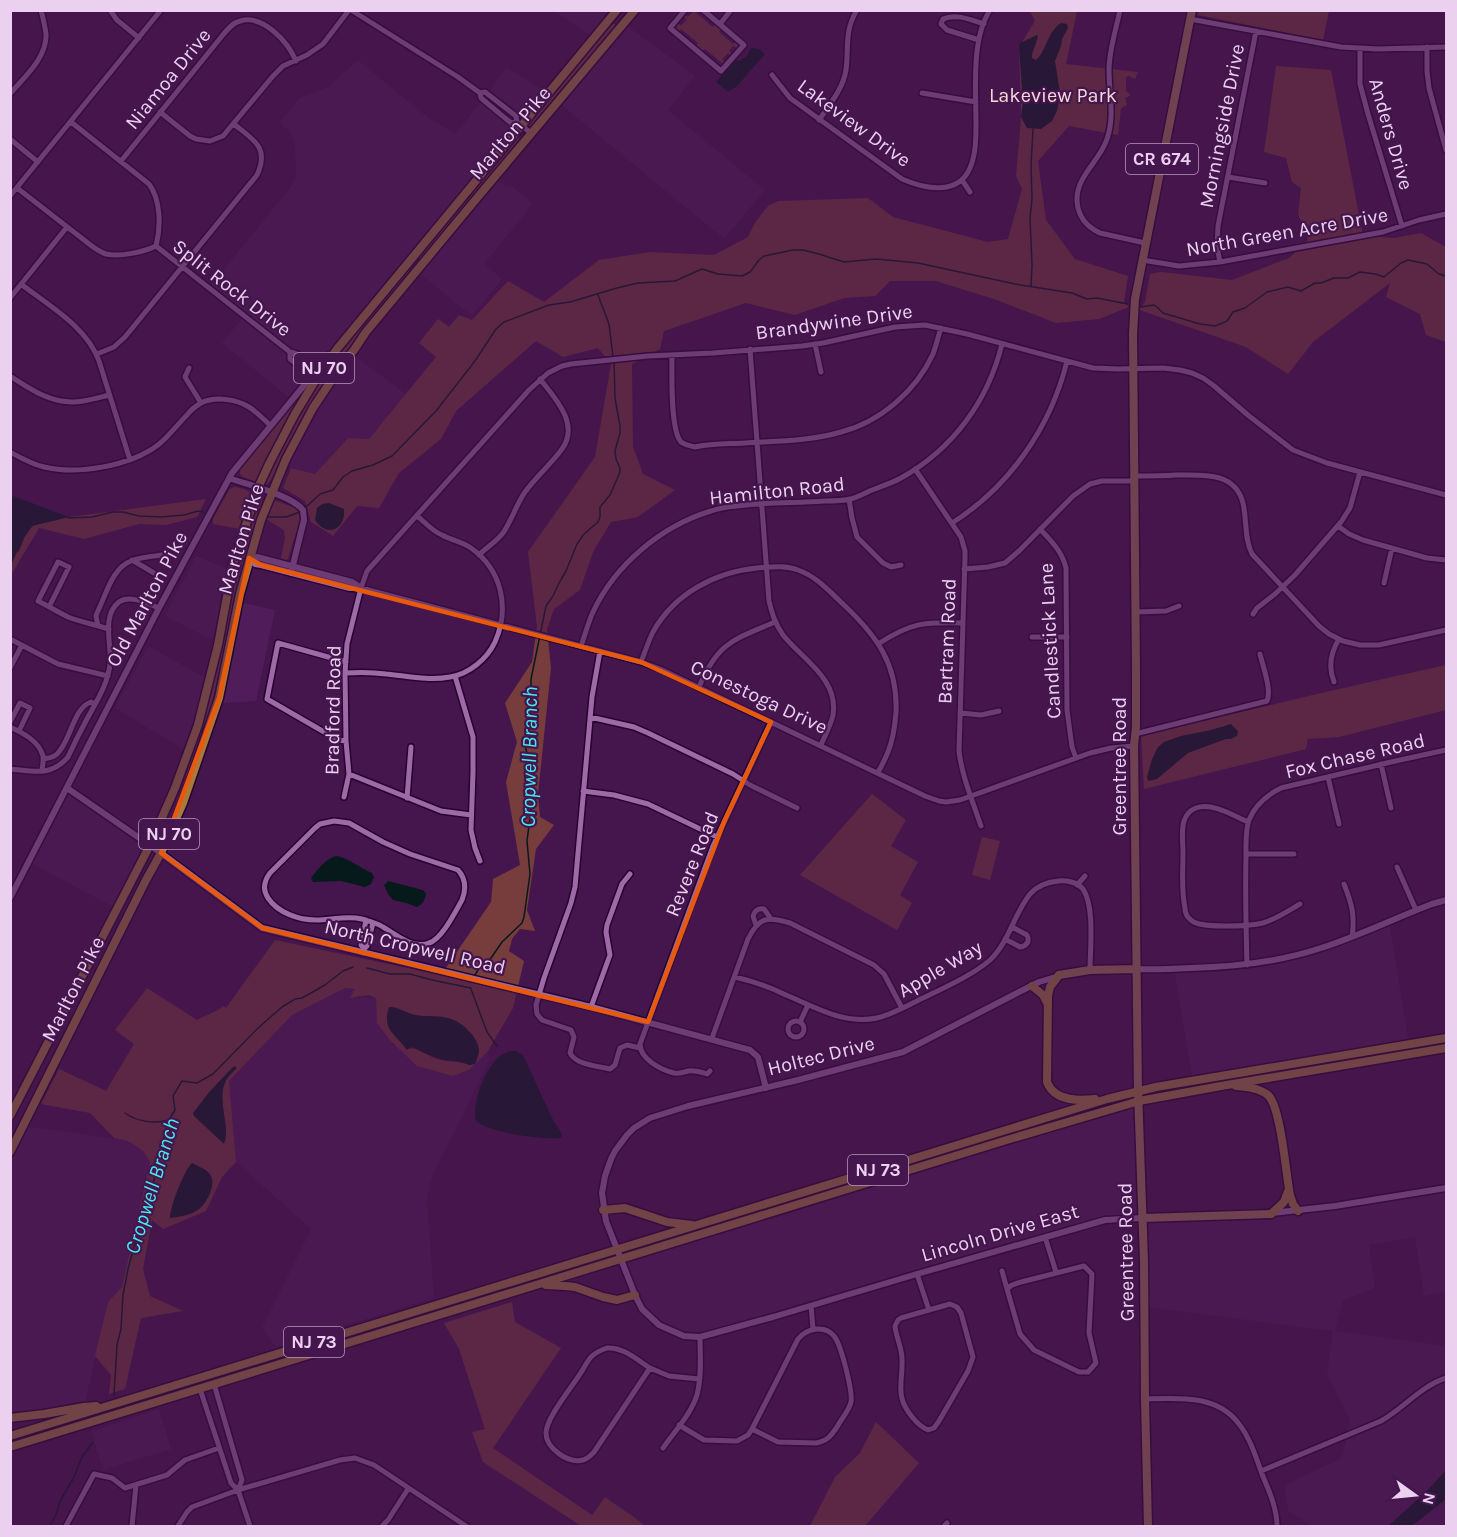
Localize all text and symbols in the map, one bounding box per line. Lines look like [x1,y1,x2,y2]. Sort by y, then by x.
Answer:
street label: Niamoa Drive [120,24,216,134]
street label: Morningside Drive [1195,42,1249,210]
street label: Lakeview Drive [793,74,915,172]
street label: Anders Drive [1364,76,1418,192]
street label: Marlton Pike [464,82,556,184]
park label: Lakeview Park [989,84,1117,107]
road number: CR 674 [1126,144,1198,174]
street label: North Green Acre Drive [1184,203,1390,261]
street label: Split Rock Drive [168,235,296,341]
street label: Brandywine Drive [754,300,914,344]
road number: NJ 70 [294,353,354,383]
street label: Hamilton Road [708,472,846,510]
street label: Marlton Pike [213,481,269,597]
street label: Old Marlton Pike [102,527,192,671]
street label: Candlestick Lane [1034,562,1066,720]
street label: Bartram Road [933,578,961,704]
street label: Bradford Road [320,645,346,775]
street label: Conestoga Drive [687,655,831,739]
water label: Cropwell Branch [516,686,542,828]
street label: Greentree Road [1108,697,1131,835]
street label: Fox Chase Road [1283,729,1427,783]
street label: Revere Road [661,808,723,920]
road number: NJ 70 [139,819,199,849]
street label: North Cropwell Road [322,915,508,979]
street label: Marlton Pike [37,933,109,1045]
street label: Apple Way [894,936,986,1002]
street label: Holtec Drive [765,1032,877,1080]
water label: Cropwell Branch [120,1115,184,1257]
road number: NJ 73 [848,1155,908,1185]
street label: Greentree Road [1113,1182,1139,1322]
street label: Lincoln Drive East [919,1199,1082,1266]
road number: NJ 73 [284,1327,344,1357]
north arrow [1385,1465,1445,1525]
text: N [1418,1491,1440,1507]

